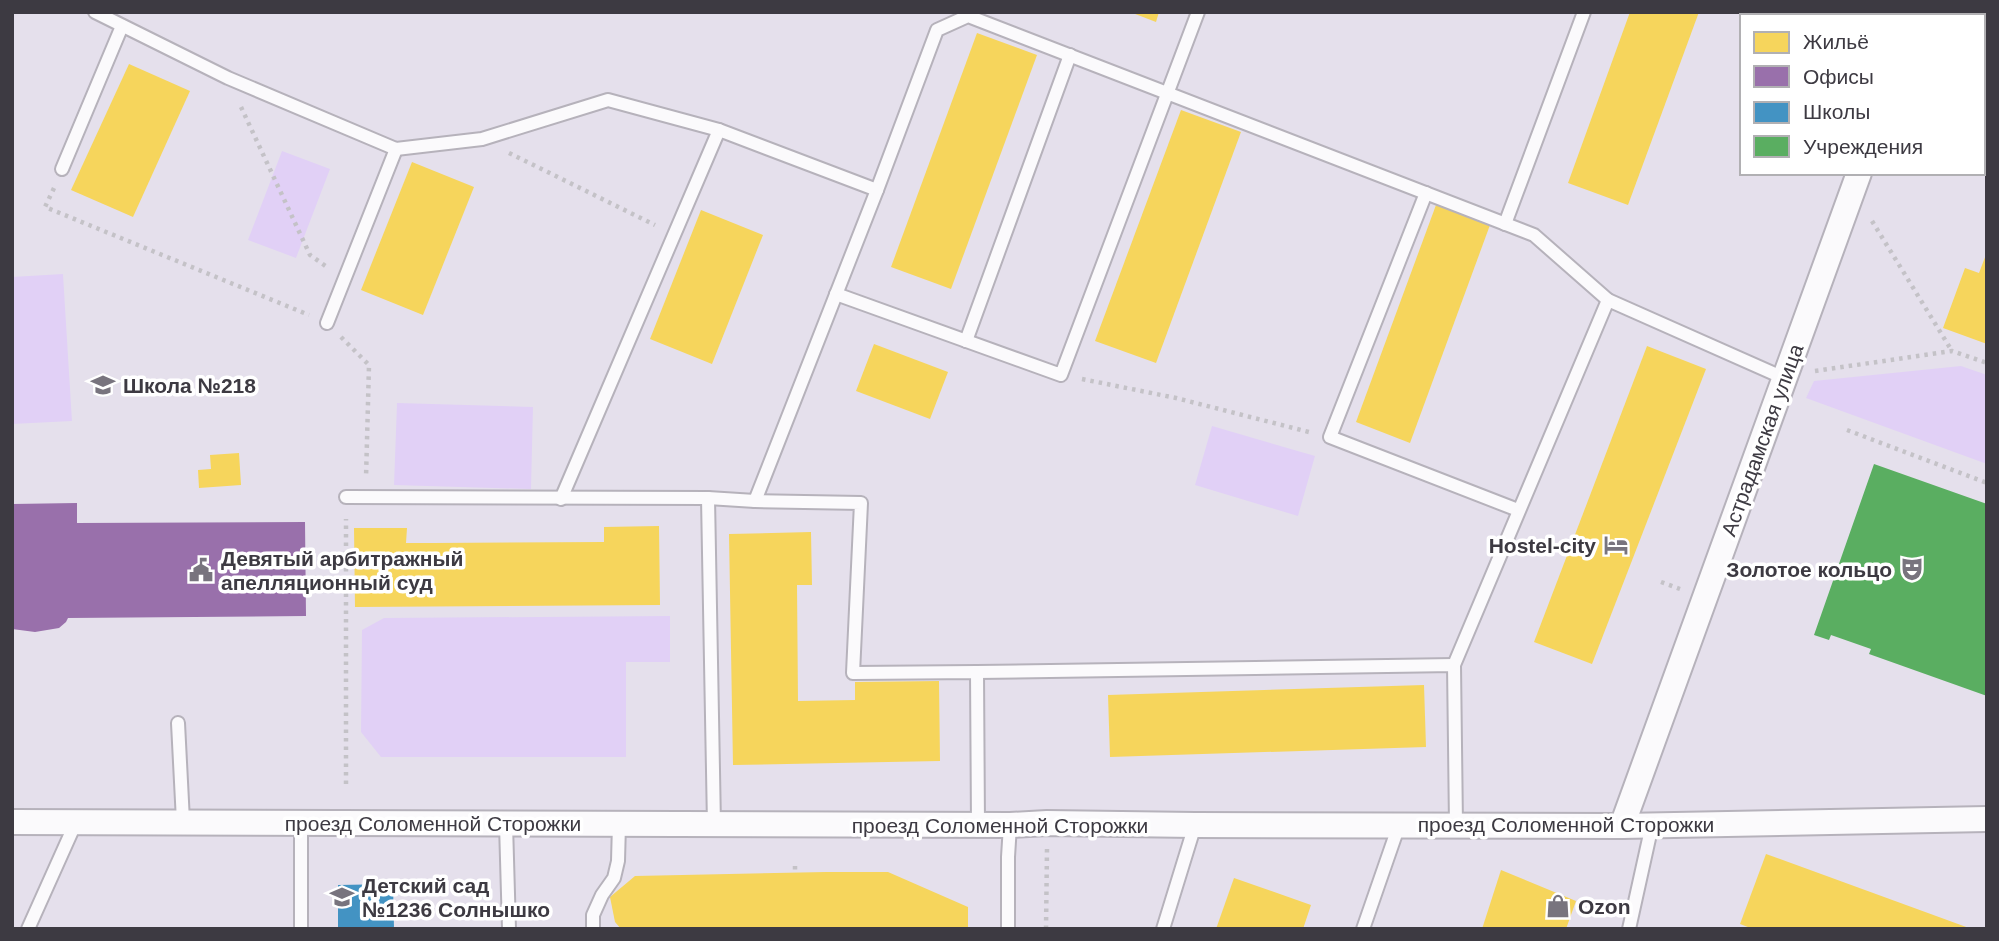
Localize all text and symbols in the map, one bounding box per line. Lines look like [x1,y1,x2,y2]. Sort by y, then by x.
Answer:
legend [1740,14,1985,175]
text: Жильё [1803,30,1869,53]
text: Офисы [1803,65,1874,88]
text: Школы [1803,100,1870,123]
text: Учреждения [1803,135,1923,158]
street label: Астрадамская улица [1717,341,1808,539]
school or university icon: Школа №218 [89,371,117,399]
place label: Школа №218 [123,374,256,397]
hotel icon: Hostel-city [1602,531,1630,559]
place label: Hostel-city [1489,534,1596,557]
place label: Девятый арбитражный апелляционный суд [221,547,463,594]
theatre icon: Золотое кольцо [1898,555,1926,583]
public building icon: Девятый арбитражный апелляционный суд [187,556,215,584]
place label: Золотое кольцо [1726,558,1892,581]
street label: проезд Соломенной Сторожки [285,812,581,835]
street label: проезд Соломенной Сторожки [1418,813,1714,836]
street label: проезд Соломенной Сторожки [852,814,1148,837]
place label: Детский сад №1236 Солнышко [362,874,550,921]
school or university icon: Детский сад №1236 Солнышко [328,883,356,911]
shop icon: Ozon [1544,892,1572,920]
place label: Ozon [1578,895,1631,918]

